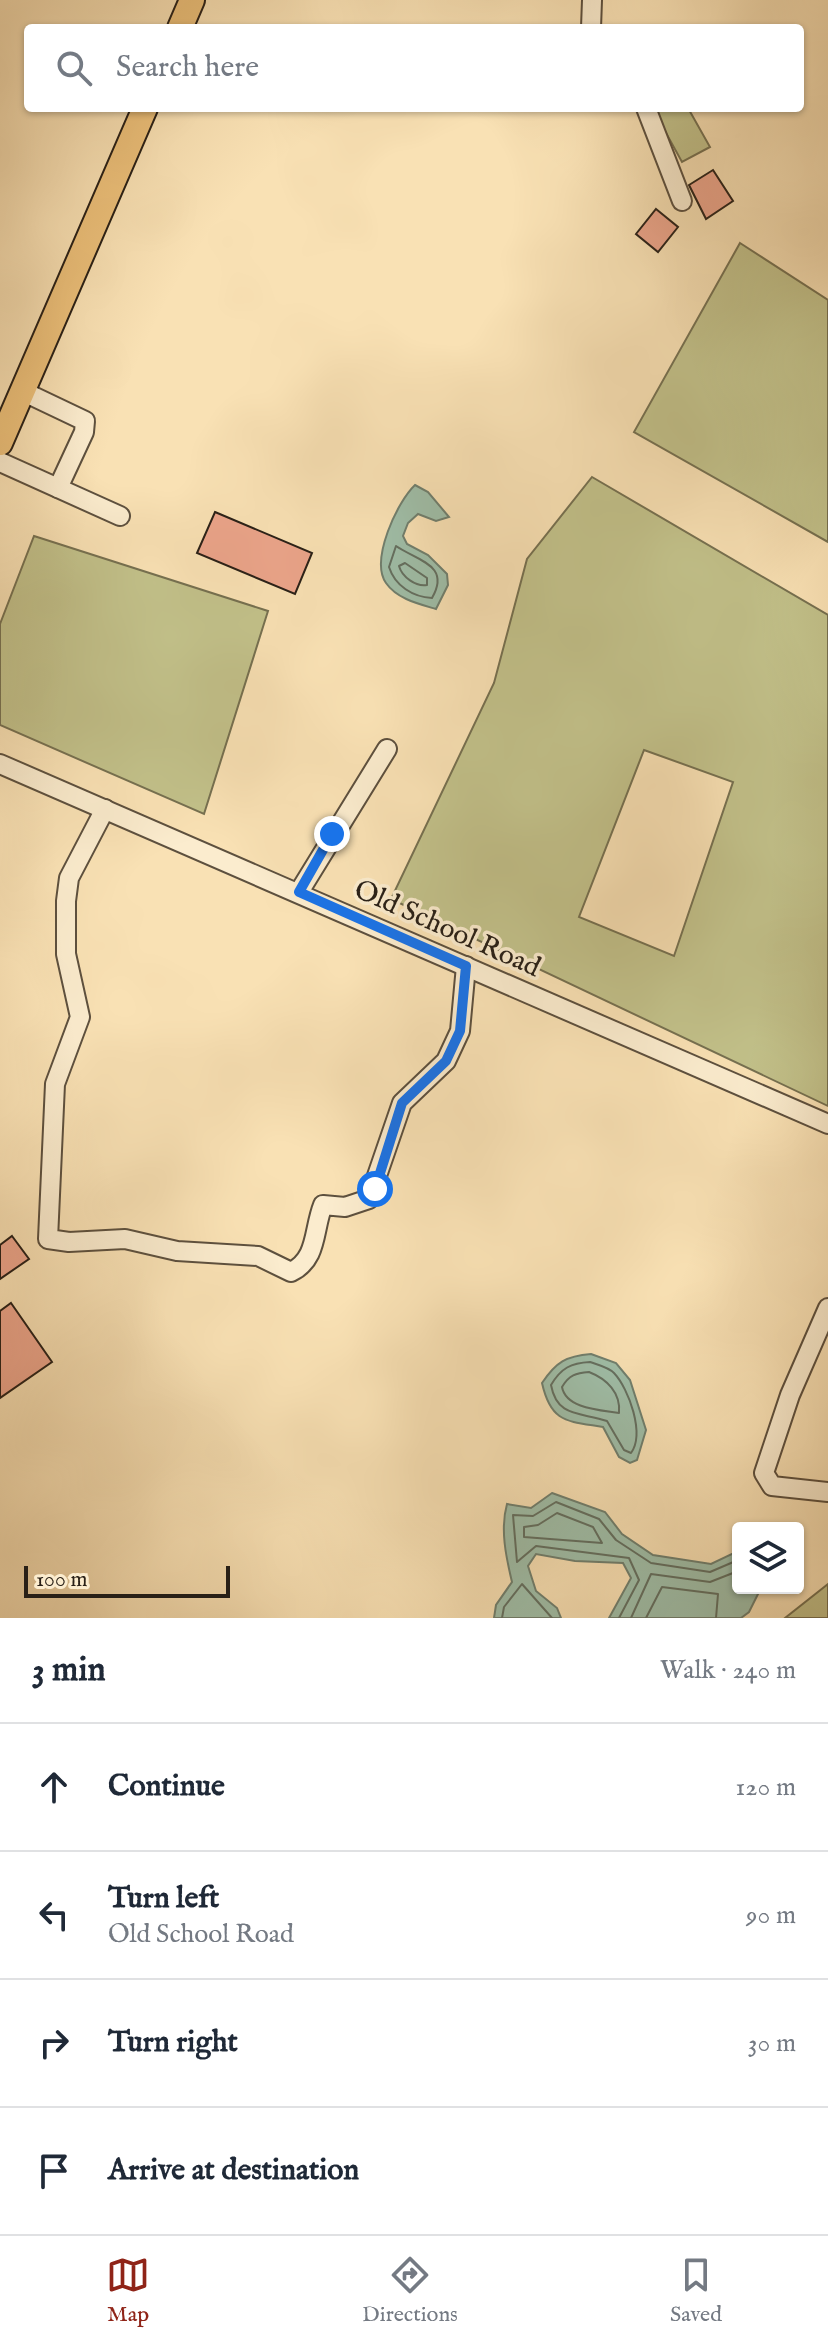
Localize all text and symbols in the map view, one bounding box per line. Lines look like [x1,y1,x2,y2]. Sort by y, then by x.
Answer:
search box [24,24,804,112]
icon: search [52,46,96,90]
text: Search here [116,49,259,87]
route end [314,816,350,852]
street label: Old School Road [348,873,546,986]
route start [357,1171,393,1207]
map controls [732,1522,804,1594]
button: layers [732,1522,804,1594]
scale bar [24,1562,230,1598]
text: 100 m [36,1566,88,1594]
text: 3 min [32,1649,106,1692]
text: Walk · 240 m [660,1654,796,1687]
icon: ahead [32,1765,76,1809]
text: Continue [108,1768,225,1806]
text: 120 m [736,1771,796,1804]
text: Turn left [108,1880,219,1918]
icon: left [32,1893,76,1937]
text: 90 m [746,1899,796,1932]
text: Old School Road [108,1918,294,1951]
icon: right [32,2021,76,2065]
text: Turn right [108,2024,238,2062]
text: 30 m [748,2027,796,2060]
icon: arrive [32,2149,76,2193]
text: Arrive at destination [108,2152,359,2190]
tab: Map [106,2253,150,2329]
tab: Directions [362,2253,458,2329]
tab: Saved [670,2253,722,2329]

